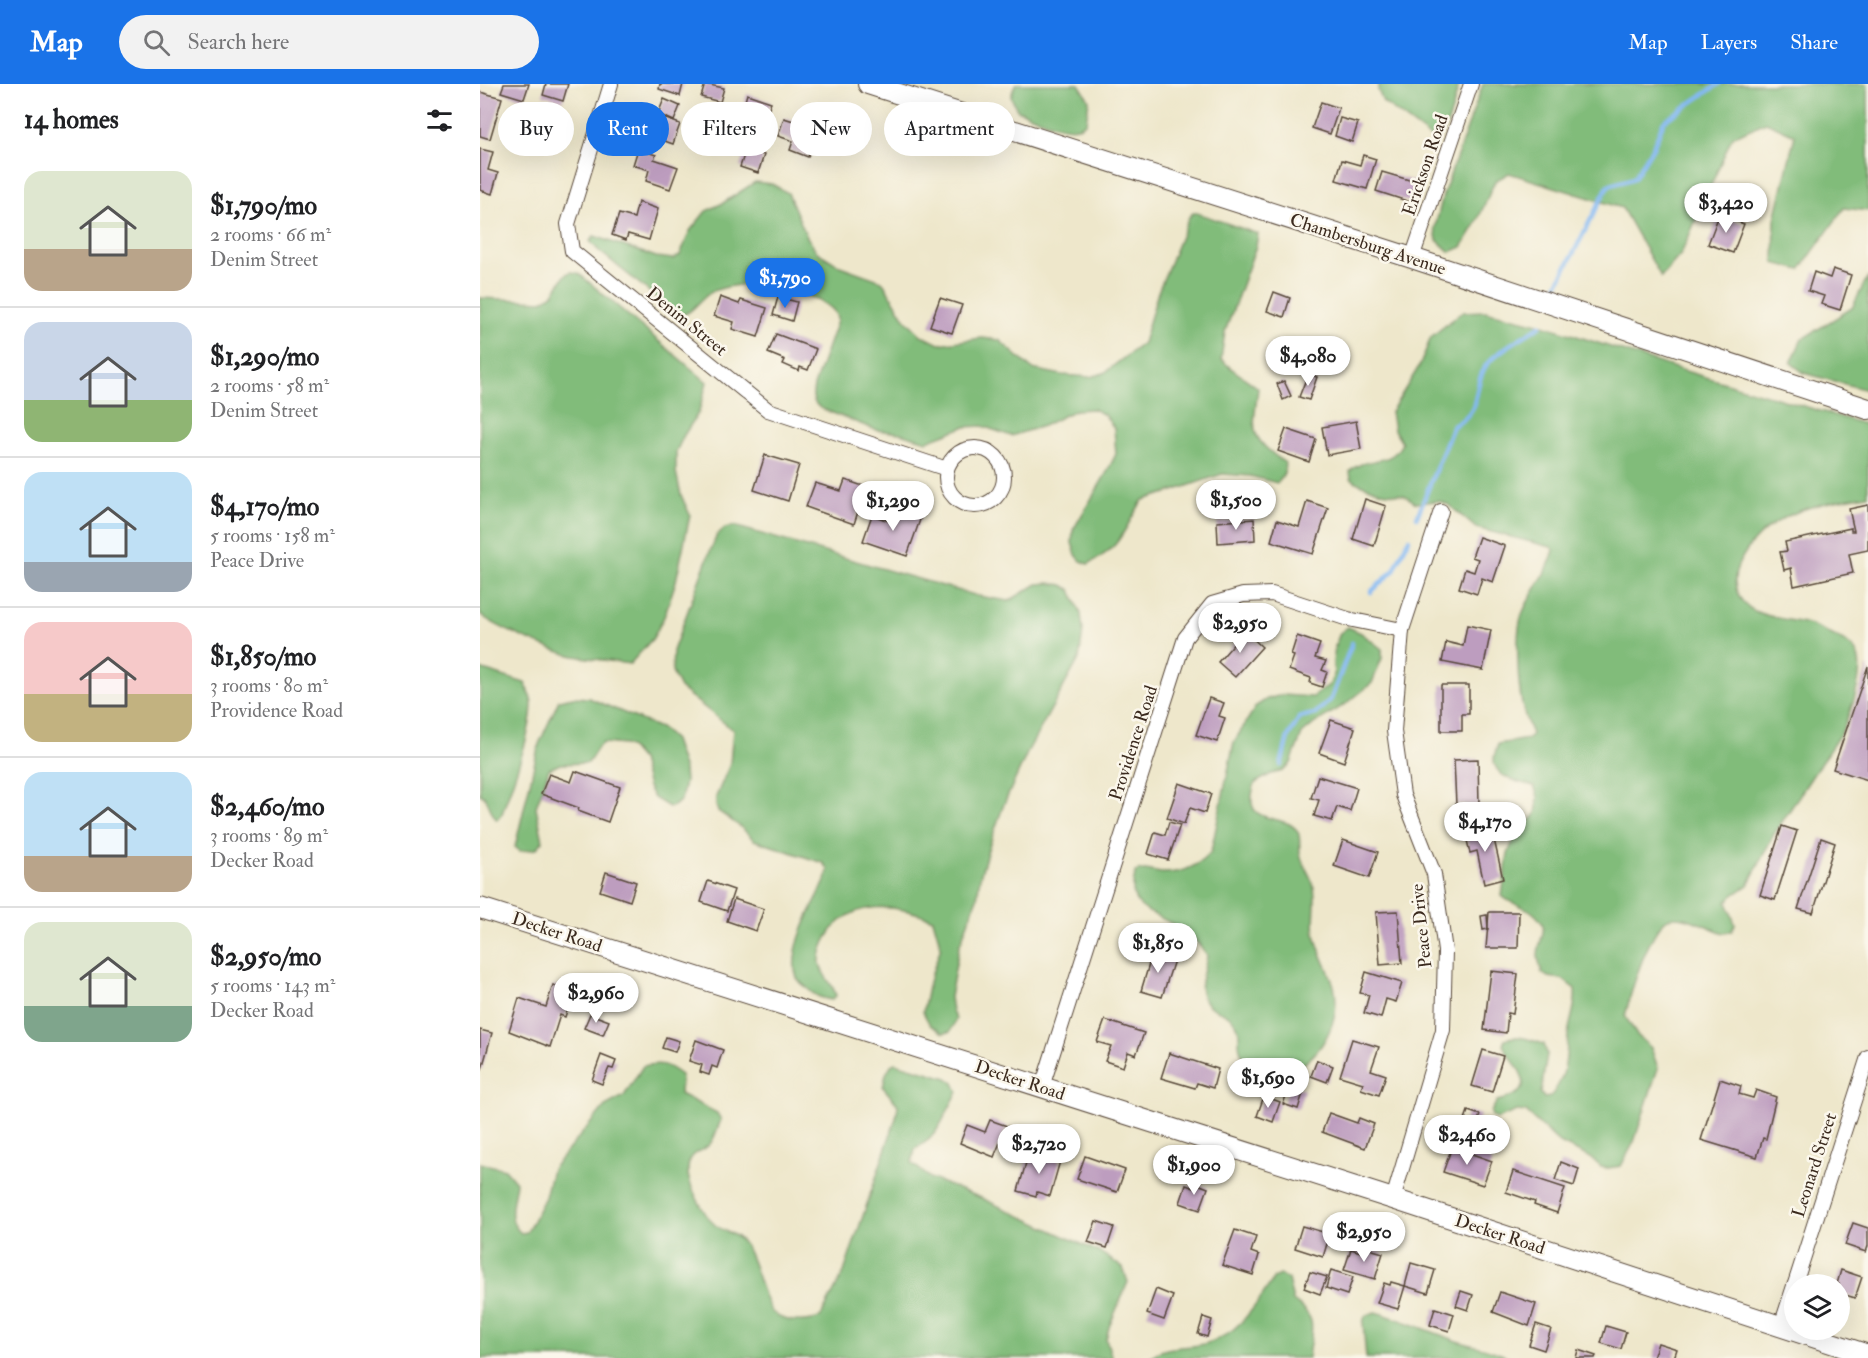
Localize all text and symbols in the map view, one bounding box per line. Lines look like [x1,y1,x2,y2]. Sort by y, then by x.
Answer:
search box [119,15,539,69]
text: Map [30,25,83,60]
icon: search [140,26,173,59]
text: Search here [188,28,289,56]
text: Map [1628,29,1668,56]
text: Layers [1701,29,1757,56]
text: Share [1790,29,1838,56]
chip: Buy [498,102,574,156]
chip: Rent [586,102,669,156]
chip: Filters [681,102,778,156]
chip: New [790,102,872,156]
chip: Apartment [884,102,1015,156]
text: 14 homes [24,104,119,136]
icon: filters [423,104,456,137]
street label: Erickson Road [1397,111,1454,219]
pin: $3,420 [1677,183,1775,234]
text: $1,790/mo [210,190,317,222]
text: $3,420 [1698,190,1754,215]
icon: home [72,195,144,267]
street label: Chambersburg Avenue [1287,208,1449,281]
text: 2 rooms · 66 m² [210,222,331,247]
text: Denim Street [210,247,318,272]
pin: $1,790 [736,258,834,309]
text: $1,790 [759,265,811,290]
street label: Denim Street [642,282,732,361]
pin: $4,080 [1259,336,1357,387]
text: $1,290/mo [210,341,319,373]
text: $4,080 [1279,343,1337,368]
icon: home [72,346,144,418]
text: 2 rooms · 58 m² [210,373,329,398]
text: Denim Street [210,398,318,423]
pin: $1,500 [1187,480,1285,531]
pin: $1,290 [844,481,942,532]
text: $1,500 [1210,487,1262,512]
text: $1,290 [866,488,920,513]
text: $4,170/mo [210,491,319,523]
icon: home [72,496,144,568]
text: 5 rooms · 158 m² [210,523,335,548]
text: Peace Drive [210,548,304,573]
pin: $2,950 [1191,603,1289,654]
text: $2,950 [1212,610,1268,635]
text: $1,850/mo [210,641,316,673]
icon: home [72,646,144,718]
text: 3 rooms · 80 m² [210,673,328,698]
street label: Providence Road [1104,683,1163,804]
text: Providence Road [210,698,343,723]
text: $2,460/mo [210,791,324,823]
icon: home [72,796,144,868]
pin: $4,170 [1436,802,1534,853]
text: $4,170 [1458,809,1512,834]
text: 3 rooms · 89 m² [210,823,328,848]
text: Decker Road [210,848,314,873]
street label: Peace Drive [1406,882,1437,969]
street label: Decker Road [509,907,605,958]
pin: $1,850 [1109,923,1207,974]
text: $1,850 [1132,930,1184,955]
text: $2,950/mo [210,941,321,973]
icon: home [72,946,144,1018]
text: 5 rooms · 143 m² [210,973,335,998]
pin: $2,960 [547,973,645,1024]
text: $2,960 [568,980,624,1005]
text: Decker Road [210,998,314,1023]
street label: Decker Road [972,1055,1068,1106]
pin: $1,690 [1219,1058,1317,1109]
text: $1,690 [1241,1065,1295,1090]
street label: Leonard Street [1787,1110,1842,1220]
pin: $2,460 [1418,1115,1516,1166]
text: $2,460 [1438,1122,1496,1147]
pin: $2,720 [990,1124,1088,1175]
text: $2,720 [1011,1131,1067,1156]
pin: $1,900 [1145,1145,1243,1196]
text: $1,900 [1167,1152,1221,1177]
street label: Decker Road [1452,1209,1548,1260]
pin: $2,950 [1315,1212,1413,1263]
text: $2,950 [1336,1219,1392,1244]
map controls [1784,1274,1850,1340]
button: layers [1784,1274,1850,1340]

